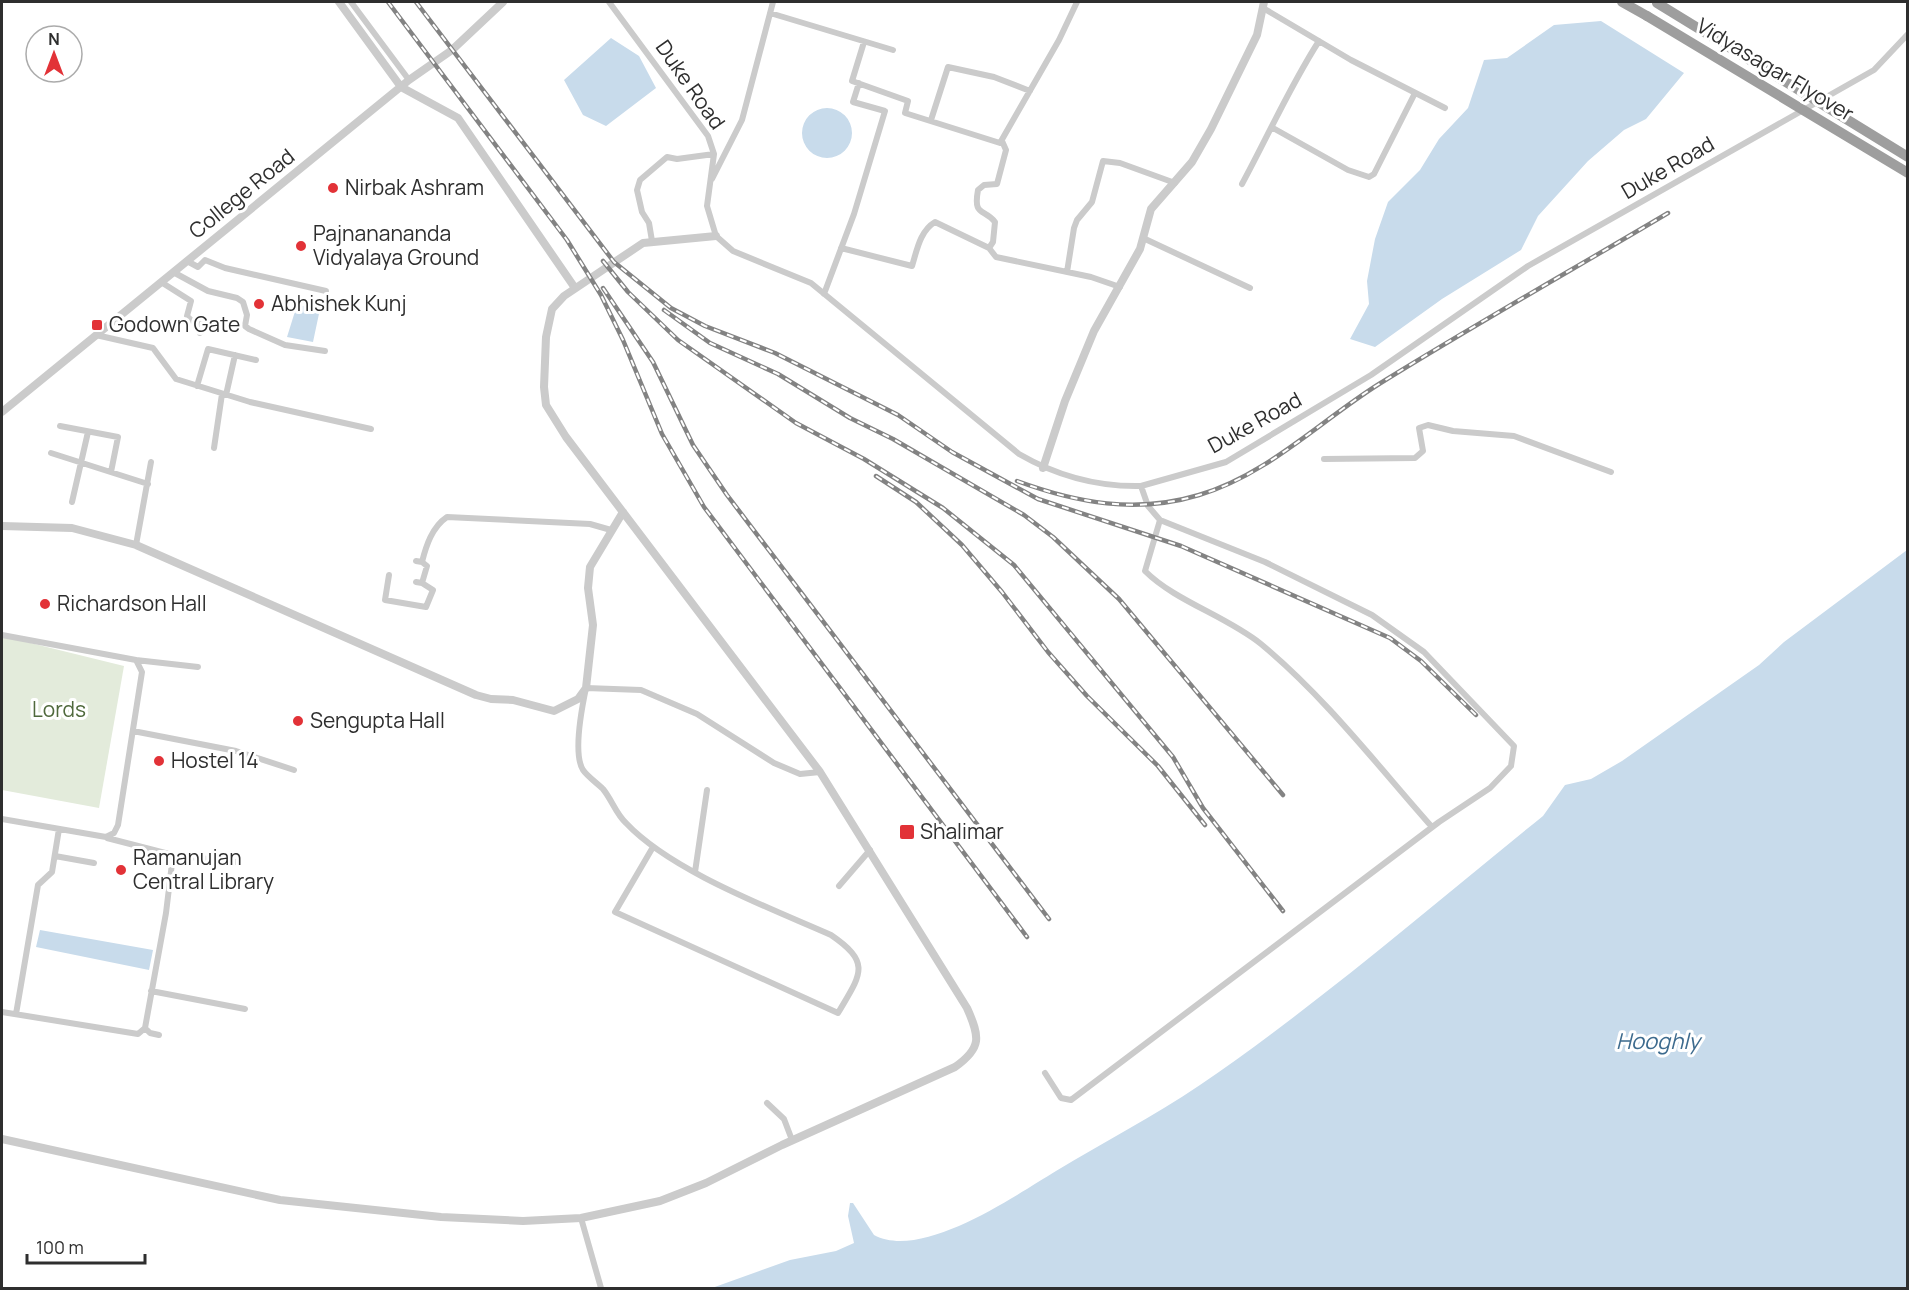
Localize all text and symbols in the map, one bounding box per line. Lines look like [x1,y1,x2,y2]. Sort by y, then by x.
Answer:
street label: Vidyasagar Flyover [1692,11,1860,127]
north arrow [24,24,84,84]
text: N [48,28,60,50]
street label: Duke Road [650,34,732,135]
street label: Duke Road [1616,129,1719,205]
street label: College Road [183,142,300,244]
place label: Nirbak Ashram [345,173,484,201]
marker: Nirbak Ashram [326,181,340,195]
place label: Pajnanananda Vidyalaya Ground [313,219,479,271]
marker: Pajnanananda Vidyalaya Ground [294,239,308,253]
place label: Abhishek Kunj [271,289,406,317]
marker: Abhishek Kunj [252,297,266,311]
place label: Godown Gate [109,310,240,338]
marker: Godown Gate [90,318,104,332]
street label: Duke Road [1203,385,1306,459]
place label: Richardson Hall [57,589,207,617]
marker: Richardson Hall [38,597,52,611]
park label: Lords [32,695,86,723]
place label: Sengupta Hall [310,706,445,734]
marker: Sengupta Hall [291,714,305,728]
place label: Hostel 14 [171,746,259,774]
marker: Hostel 14 [152,754,166,768]
place label: Shalimar [920,817,1004,845]
marker: Shalimar [898,823,916,841]
place label: Ramanujan Central Library [133,843,274,895]
marker: Ramanujan Central Library [114,863,128,877]
water label: Hooghly [1616,1026,1703,1056]
scale bar [27,1227,146,1265]
text: 100 m [36,1235,84,1259]

